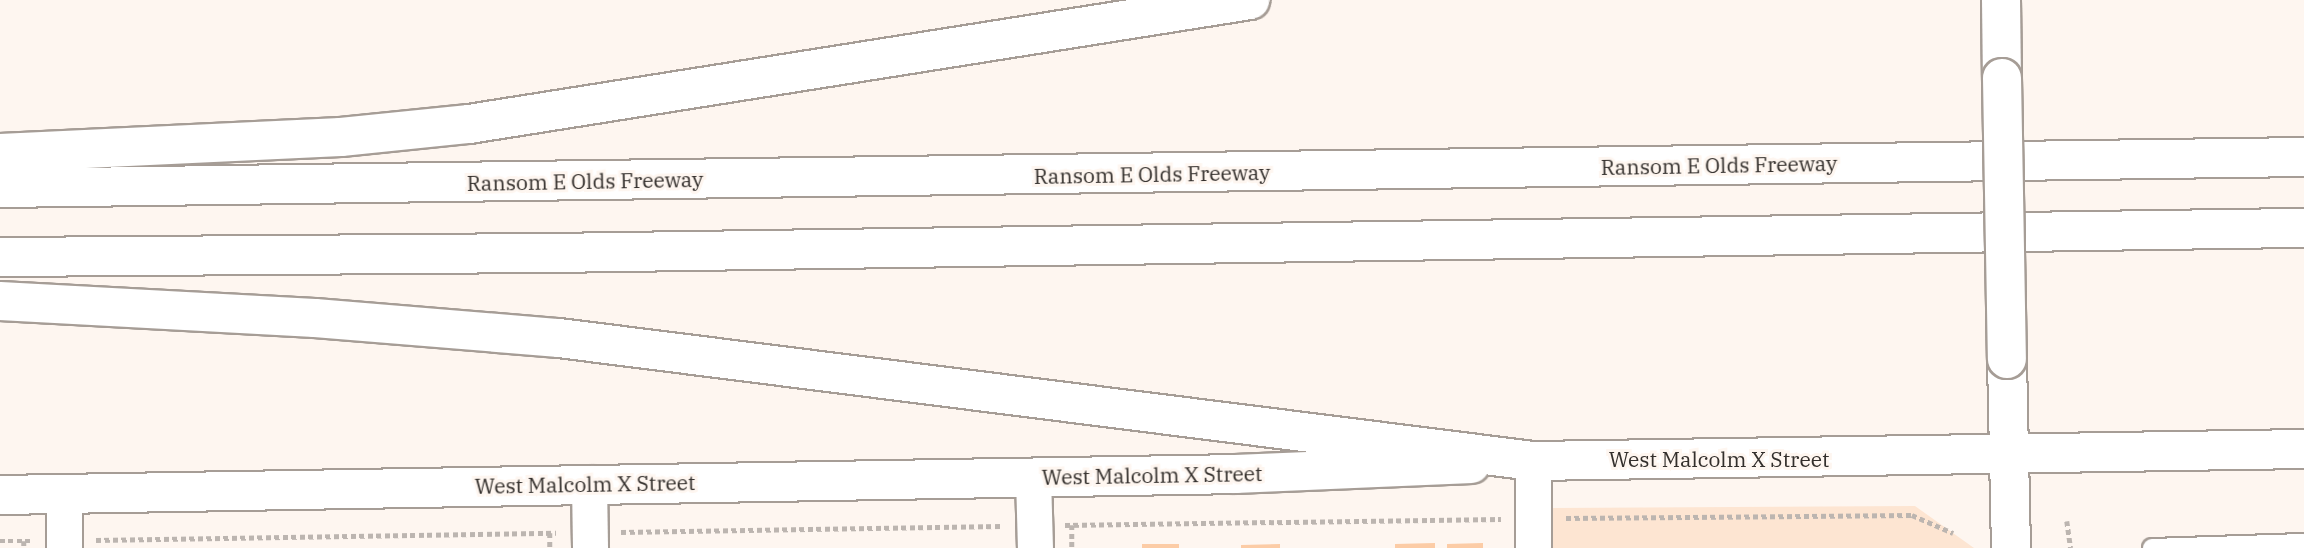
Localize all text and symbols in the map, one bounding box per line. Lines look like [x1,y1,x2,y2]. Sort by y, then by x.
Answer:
street label: Ransom E Olds Freeway [1601,150,1837,180]
street label: Ransom E Olds Freeway [1034,159,1270,189]
street label: Ransom E Olds Freeway [467,166,703,196]
street label: West Malcolm X Street [1609,446,1829,472]
street label: West Malcolm X Street [1041,460,1263,490]
street label: West Malcolm X Street [474,469,696,499]

